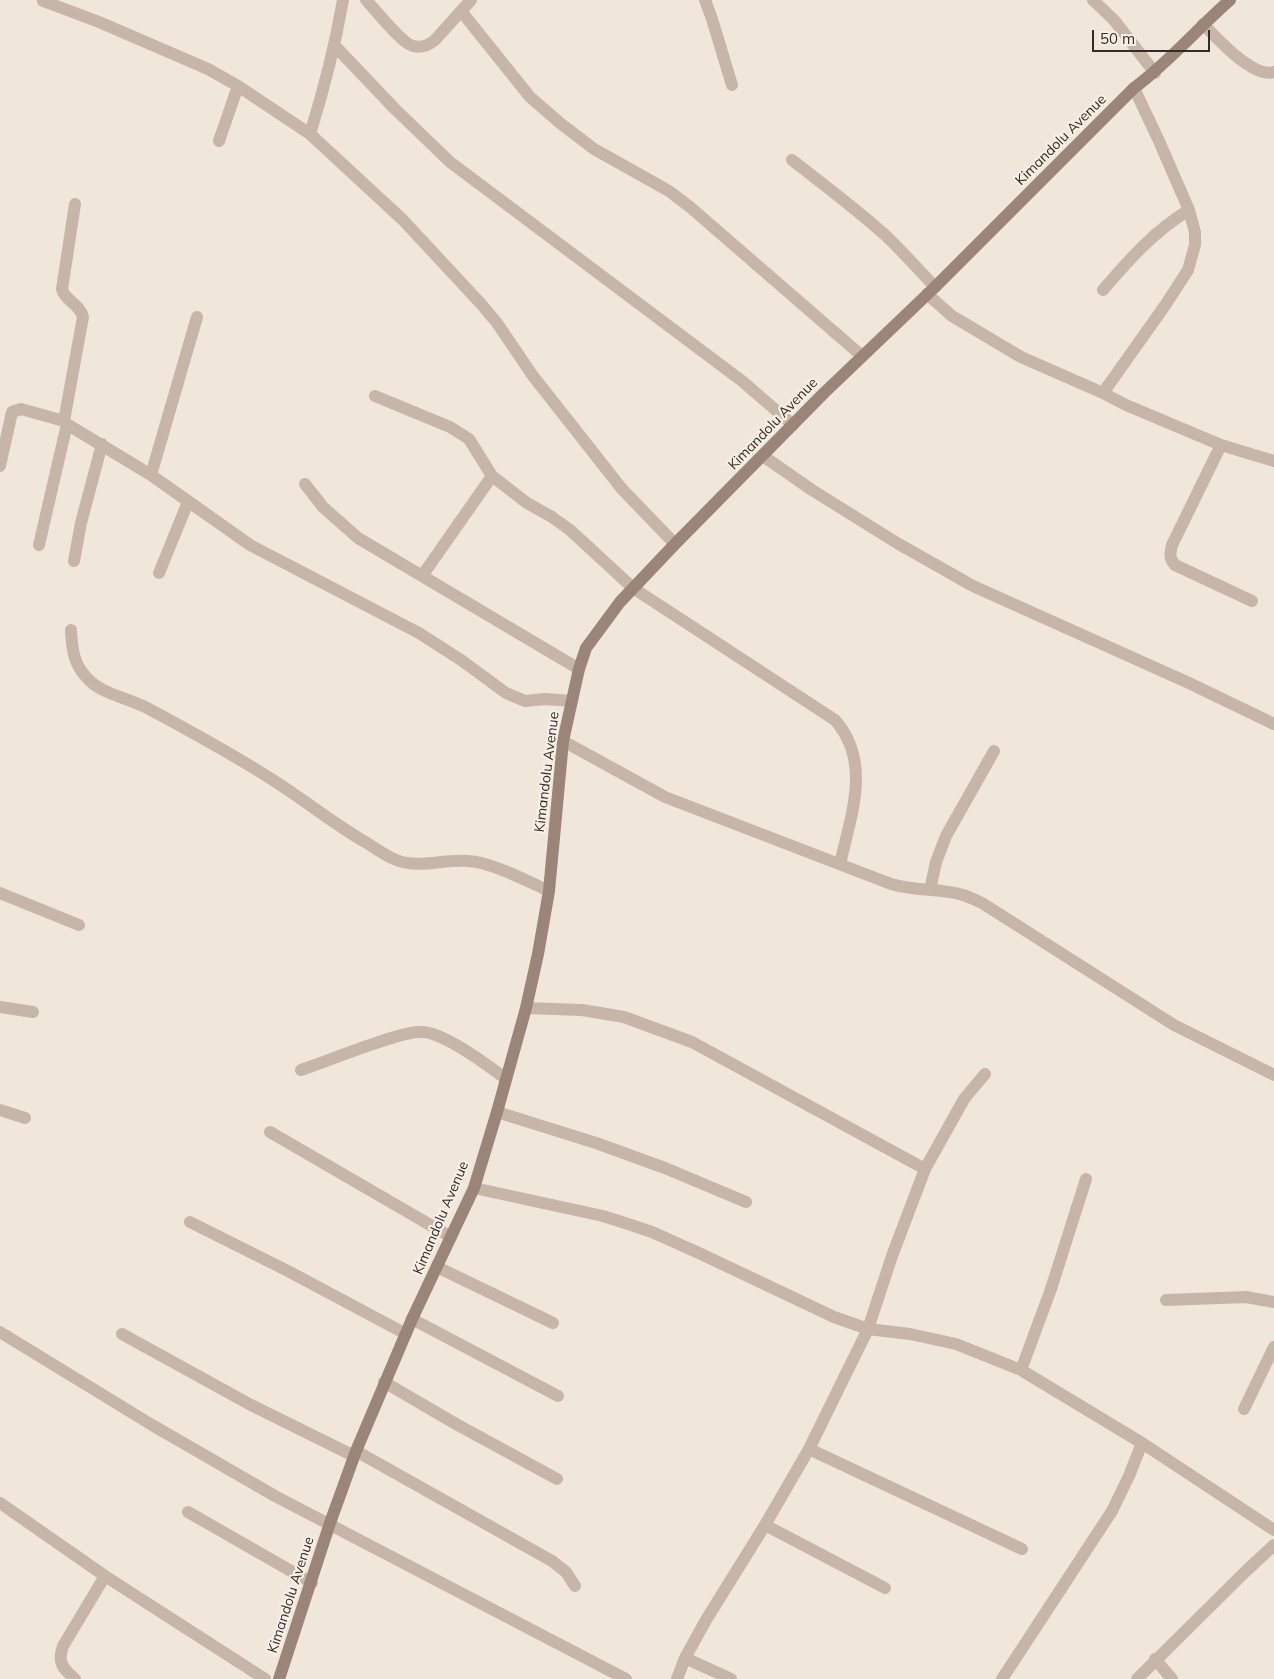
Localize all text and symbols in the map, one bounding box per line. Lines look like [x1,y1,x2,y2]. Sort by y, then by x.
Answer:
scale bar [1094,20,1212,52]
text: 50 m [1100,29,1135,48]
street label: Kimandolu Avenue [1012,91,1110,189]
street label: Kimandolu Avenue [725,375,821,473]
street label: Kimandolu Avenue [531,711,563,833]
street label: Kimandolu Avenue [410,1159,472,1277]
street label: Kimandolu Avenue [264,1535,318,1655]

